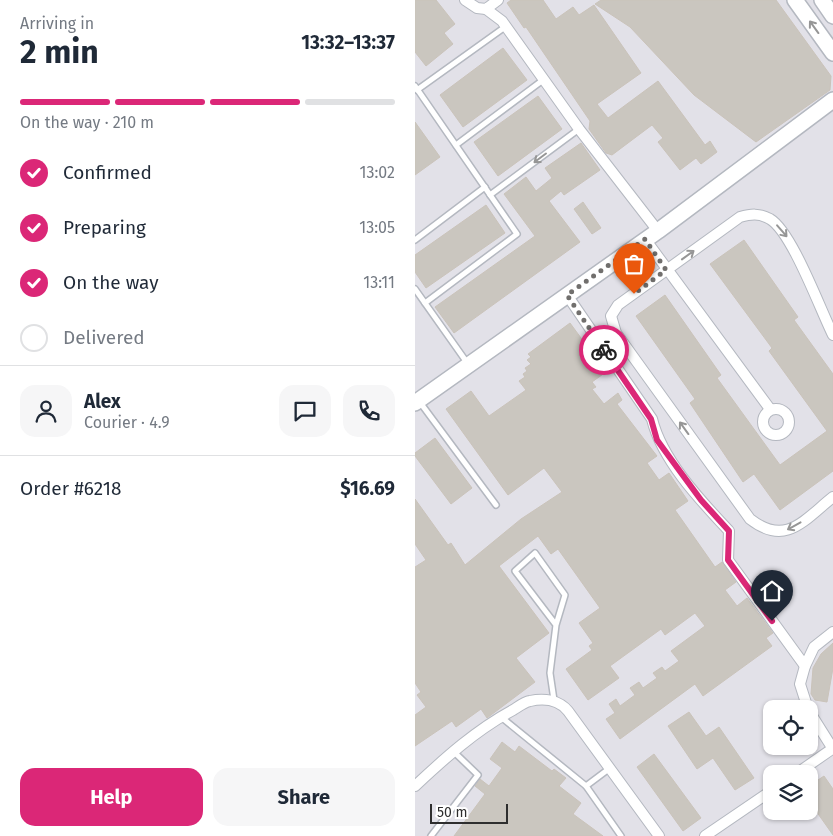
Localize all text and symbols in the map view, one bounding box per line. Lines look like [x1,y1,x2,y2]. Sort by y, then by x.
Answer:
text: Arriving in [20,14,94,33]
one-way arrow [809,20,819,34]
text: 13:32–13:37 [301,31,395,54]
text: 2 min [20,33,99,71]
text: On the way · 210 m [20,113,154,132]
one-way arrow [533,153,547,163]
icon: check [20,159,48,187]
text: Confirmed [63,161,152,184]
text: 13:02 [360,163,395,182]
icon: check [20,214,48,242]
text: Preparing [63,216,146,239]
text: 13:05 [359,218,395,237]
one-way arrow [776,224,787,237]
pin [613,243,655,294]
icon: bag [620,250,648,278]
one-way arrow [680,250,694,260]
icon: check [20,269,48,297]
text: On the way [63,271,159,294]
text: 13:11 [363,273,395,292]
courier [579,325,629,375]
text: Delivered [63,326,145,349]
icon: bike [590,336,618,364]
button: person [20,385,72,437]
button: chat [279,385,331,437]
button: phone [343,385,395,437]
text: Alex [84,390,121,413]
text: Courier · 4.9 [84,413,170,432]
one-way arrow [679,421,689,435]
text: Order #6218 [20,477,121,500]
text: $16.69 [340,477,395,500]
one-way arrow [788,522,802,532]
pin [751,570,793,621]
icon: home [758,577,786,605]
map controls [763,700,818,820]
button: locate [763,700,818,755]
button: layers [763,765,818,820]
button: Help [20,768,203,826]
button: Share [213,768,395,826]
scale bar [430,801,507,824]
text: 50 m [437,804,468,821]

